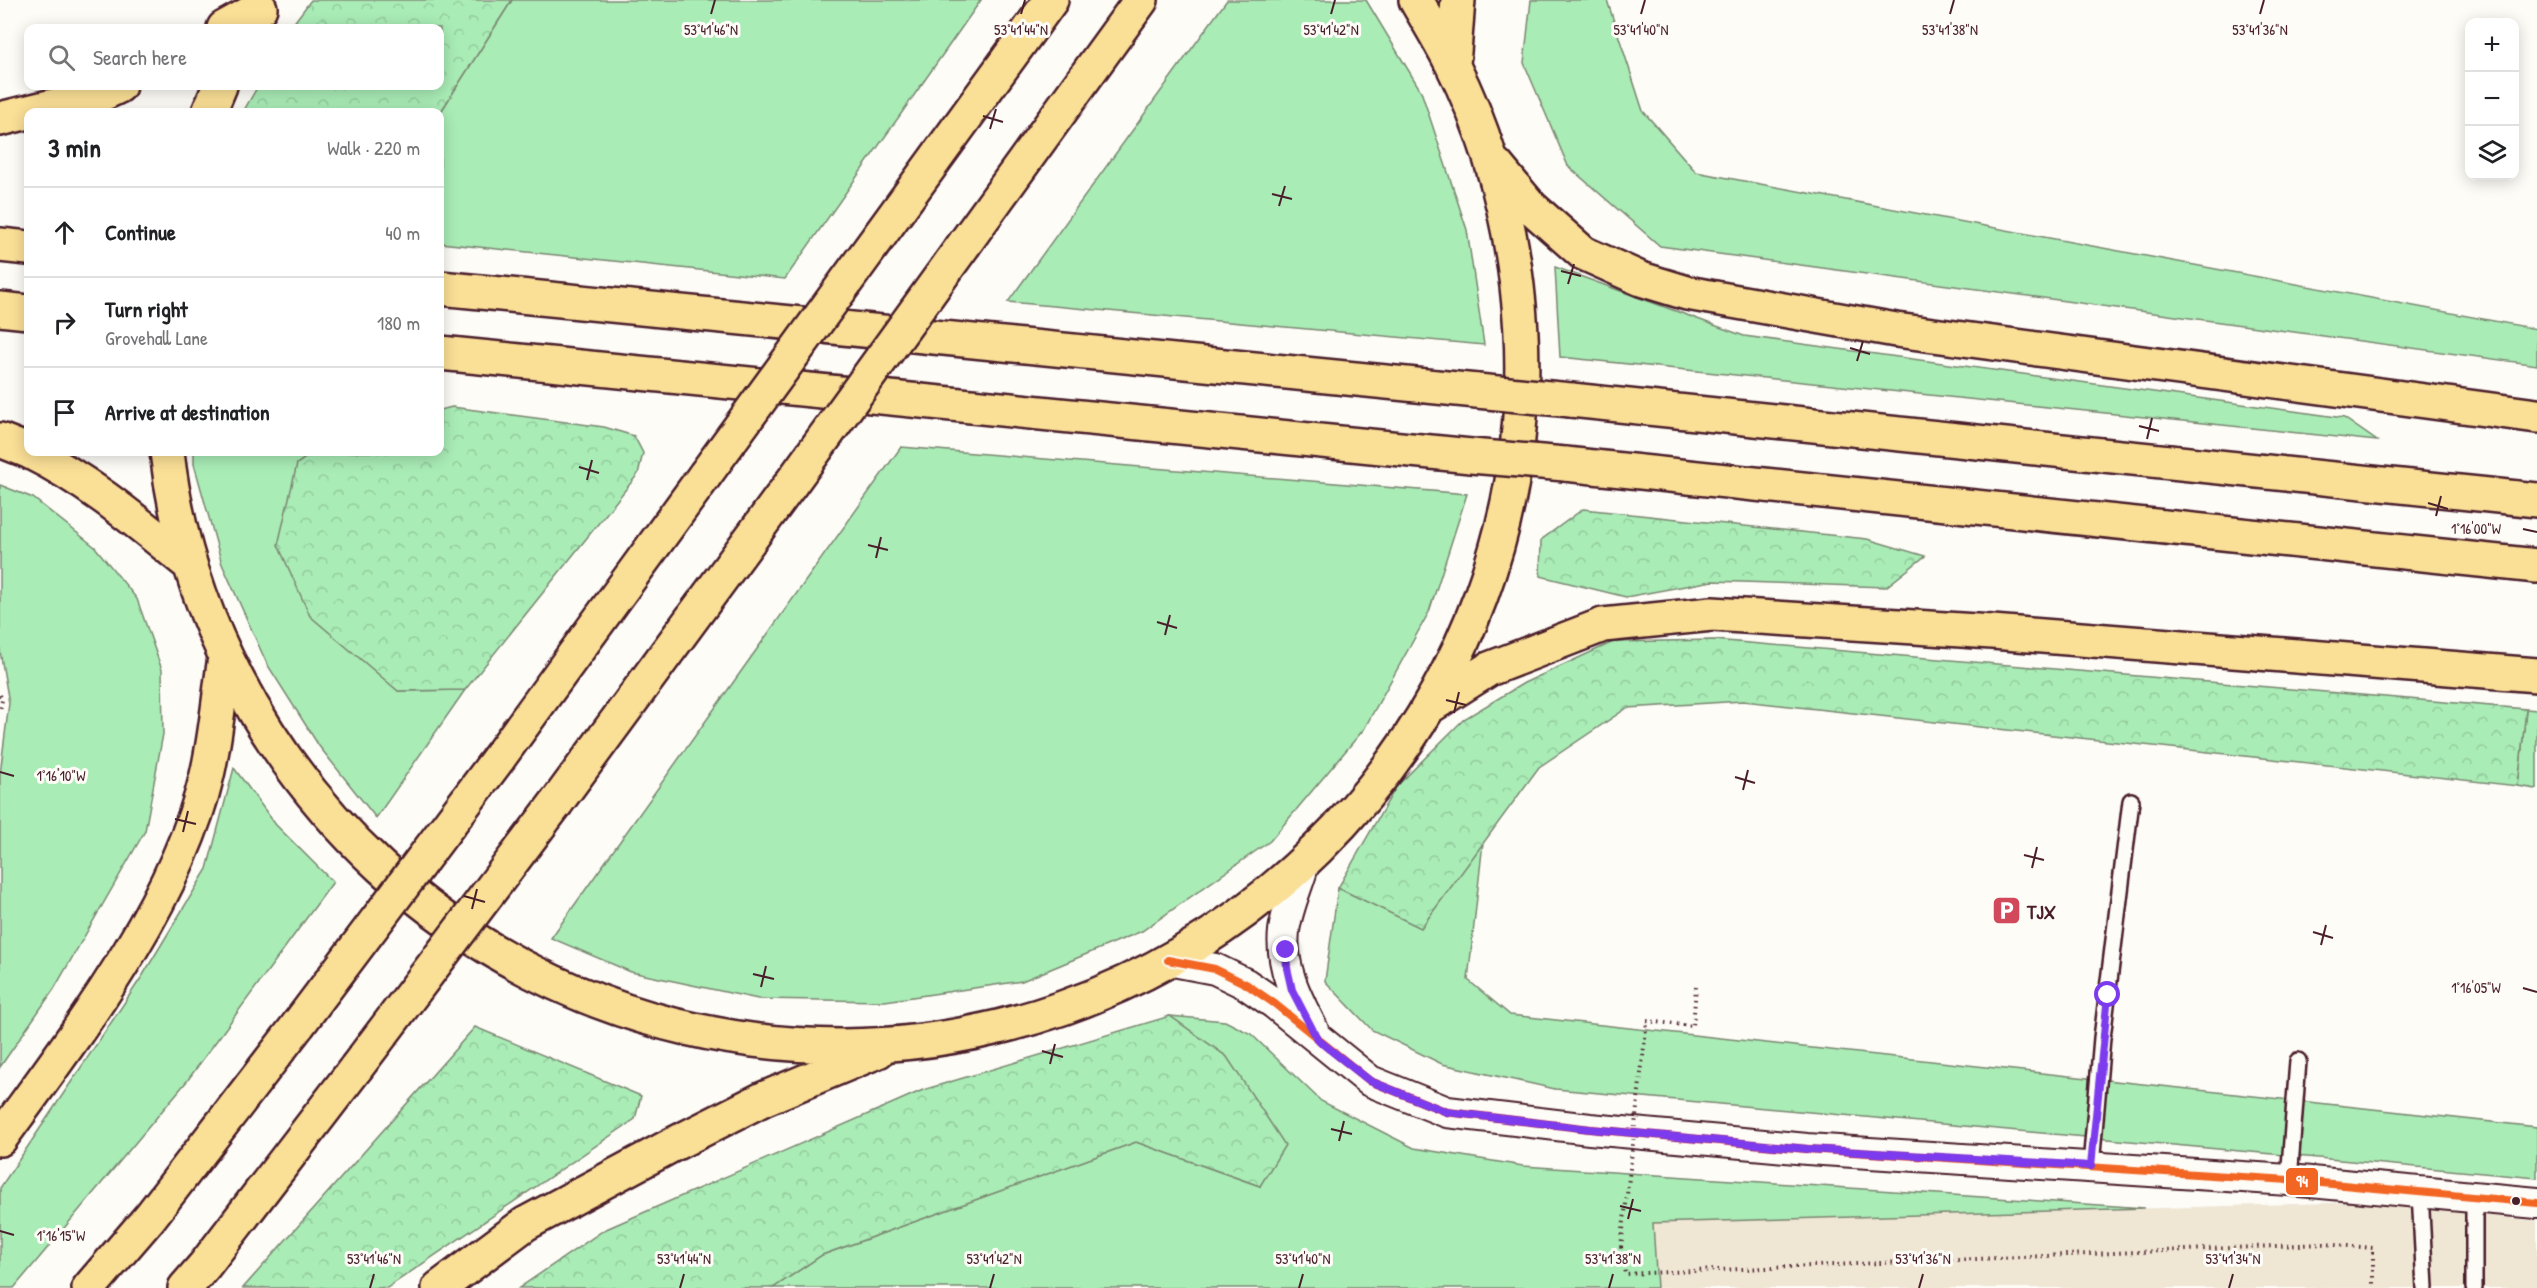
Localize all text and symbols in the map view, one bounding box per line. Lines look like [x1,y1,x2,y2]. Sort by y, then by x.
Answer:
map controls [2465,18,2519,180]
button: + [2465,18,2519,72]
text: 53°41'46"N [684,19,738,40]
text: 53°41'44"N [994,19,1048,40]
text: 53°41'42"N [1303,19,1359,40]
text: 53°41'40"N [1614,19,1668,40]
text: 53°41'38"N [1922,19,1978,40]
text: 53°41'36"N [2232,19,2288,40]
search box [24,24,444,90]
icon: search [45,41,78,74]
text: Search here [93,42,187,72]
button: − [2465,72,2519,126]
button: layers [2465,126,2519,180]
text: 3 min [48,130,101,165]
text: Walk · 220 m [327,134,420,161]
icon: ahead [48,216,81,249]
text: Continue [105,217,176,247]
text: 40 m [385,219,420,246]
text: Turn right [105,294,188,324]
icon: right [48,306,81,339]
text: 180 m [377,309,420,336]
text: Grovehall Lane [105,324,208,351]
icon: arrive [48,396,81,429]
text: Arrive at destination [105,397,270,427]
text: 1°16'00"W [2451,518,2502,539]
text: 1°16'10"W [37,765,86,786]
parking icon: TJX [1990,895,2022,927]
place label: TJX [2026,898,2056,925]
route end [1272,936,1298,962]
text: 1°16'05"W [2451,977,2502,998]
route start [2094,981,2120,1007]
line badge: 94 [2285,1167,2319,1196]
text: 94 [2296,1170,2308,1192]
unlabelled marker [2510,1195,2522,1207]
text: 1°16'15"W [37,1225,86,1246]
text: 53°41'46"N [347,1248,401,1269]
text: 53°41'44"N [657,1248,711,1269]
text: 53°41'42"N [966,1248,1022,1269]
text: 53°41'40"N [1276,1248,1330,1269]
text: 53°41'38"N [1585,1248,1641,1269]
text: 53°41'36"N [1895,1248,1951,1269]
text: 53°41'34"N [2206,1248,2260,1269]

